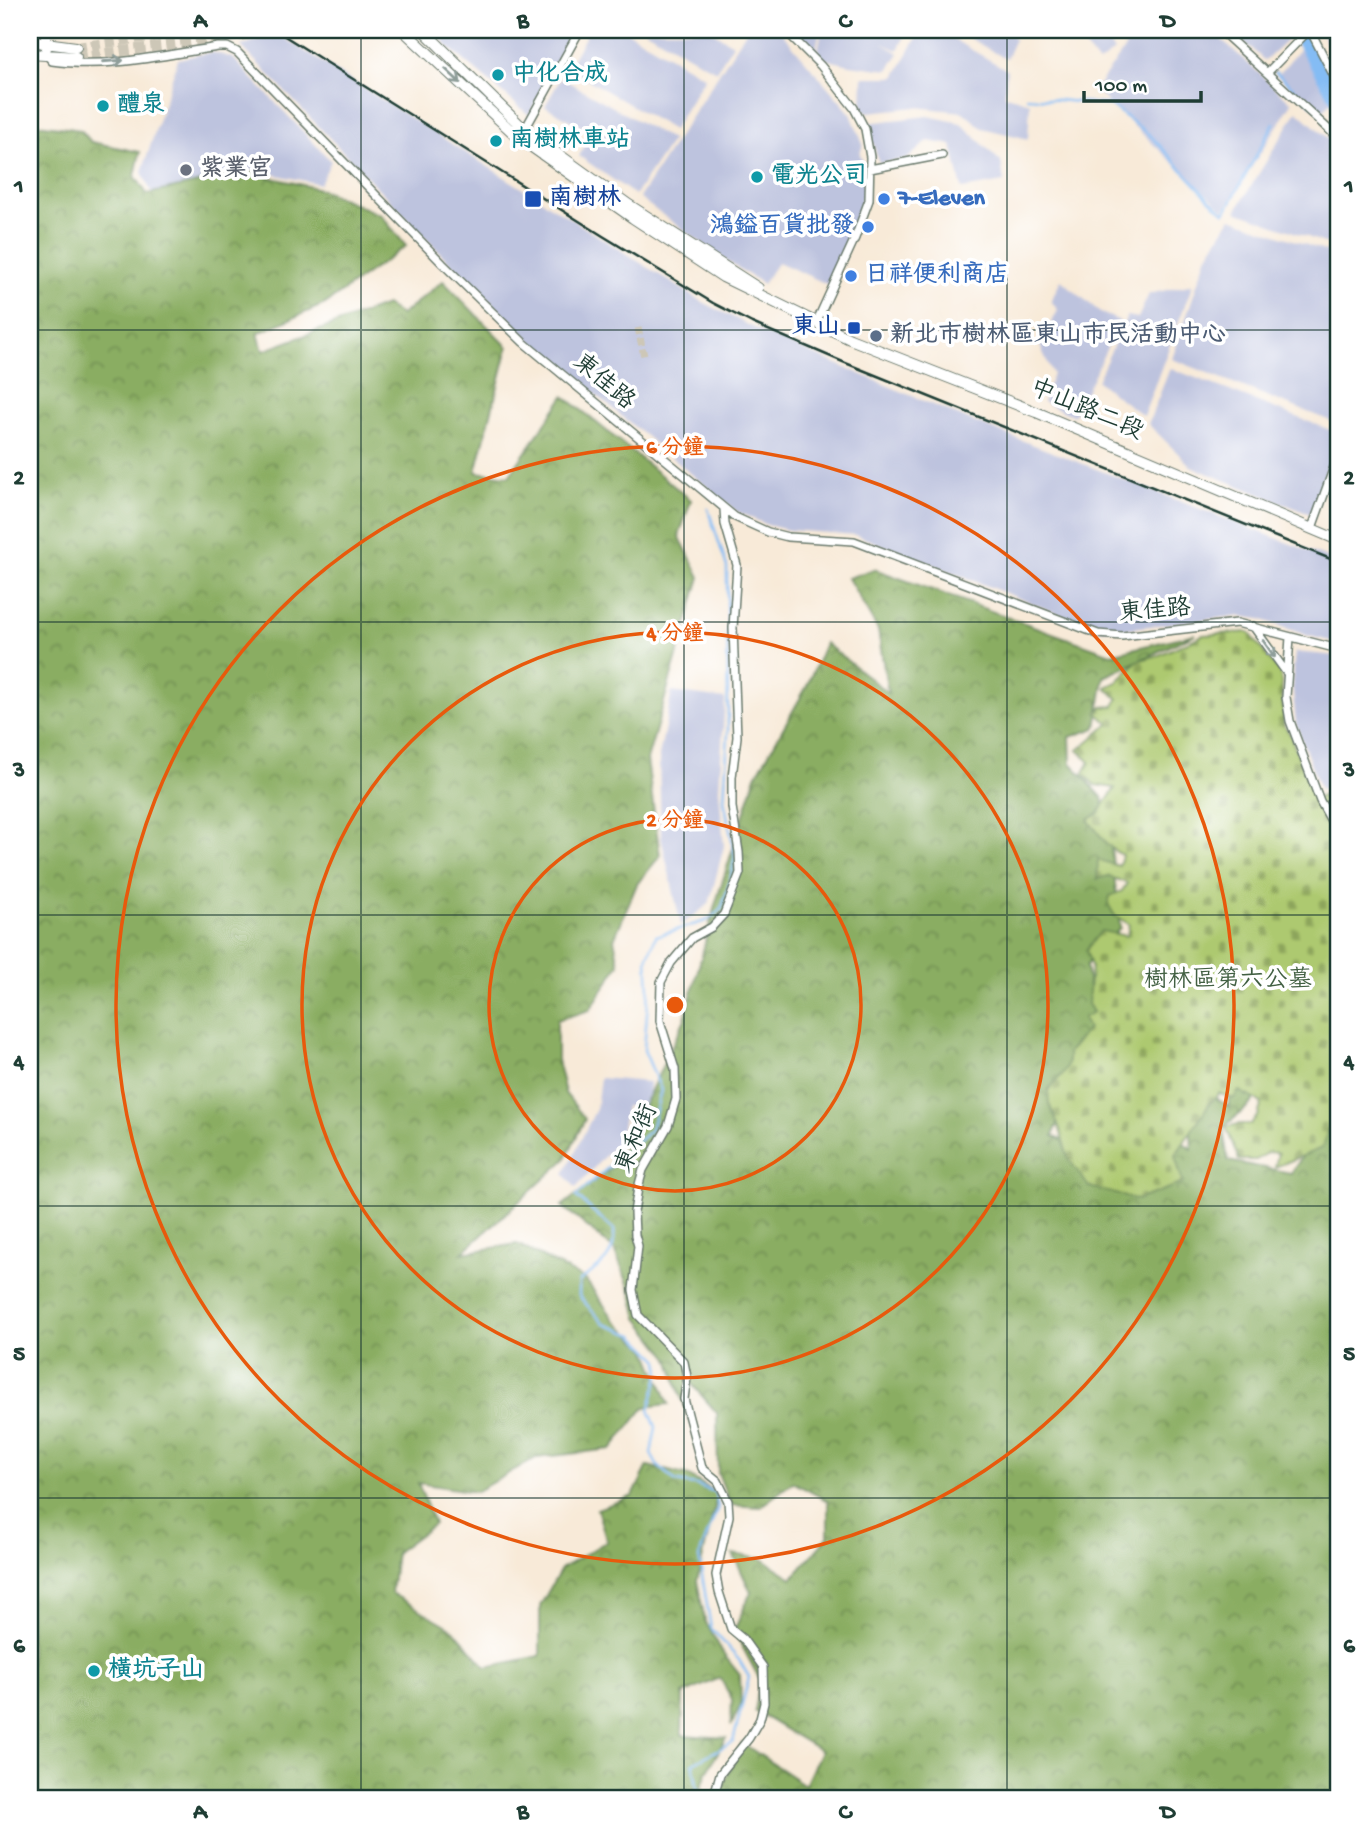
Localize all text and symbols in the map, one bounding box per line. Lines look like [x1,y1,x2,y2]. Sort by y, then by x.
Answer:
text: A [192,9,208,36]
text: B [516,9,530,36]
text: C [839,9,854,36]
text: D [1159,9,1177,36]
one-way arrow [101,54,123,67]
place label: 中化合成 [512,59,608,90]
scale bar [1084,60,1202,104]
marker: 中化合成 [490,67,506,83]
one-way arrow [444,68,461,85]
text: 100 m [1094,75,1147,100]
place label: 醴泉 [117,90,165,121]
marker: 醴泉 [95,98,111,114]
place label: 南樹林車站 [510,125,630,156]
marker: 南樹林車站 [488,133,504,149]
place label: 紫業宮 [200,155,272,185]
marker: 紫業宮 [178,162,194,178]
place label: 電光公司 [771,162,867,192]
marker: 電光公司 [749,169,765,185]
text: 1 [13,174,24,201]
text: 1 [1343,174,1354,201]
place label: 南樹林 [549,184,621,214]
place label: 7-Eleven [897,185,986,214]
marker: 南樹林 [523,189,543,209]
marker: 7-Eleven [876,191,892,207]
place label: 鴻鎰百貨批發 [710,212,854,242]
marker: 鴻鎰百貨批發 [860,219,876,235]
place label: 日祥便利商店 [865,261,1009,291]
marker: 日祥便利商店 [843,268,859,284]
place label: 東山 [792,312,840,343]
marker: 東山 [846,320,862,336]
place label: 新北市樹林區東山市民活動中心 [890,320,1226,351]
marker: 新北市樹林區東山市民活動中心 [868,328,884,344]
street label: 東佳路 [566,347,641,417]
street label: 中山路二段 [1025,372,1148,448]
text: 6 分鐘 [646,435,704,462]
text: 2 [13,466,25,493]
text: 2 [1343,466,1355,493]
street label: 東佳路 [1118,592,1192,630]
text: 4 分鐘 [646,621,703,648]
one-way arrow [1262,639,1276,658]
text: 3 [12,758,25,785]
text: 3 [1342,758,1355,785]
text: 2 分鐘 [646,808,704,835]
park label: 樹林區第六公墓 [1144,966,1312,996]
centre of rings [663,993,687,1017]
text: 4 [13,1050,25,1077]
text: 4 [1343,1050,1355,1077]
street label: 東和街 [610,1100,665,1178]
text: 5 [13,1342,25,1369]
text: 5 [1343,1342,1355,1369]
text: 6 [13,1634,26,1661]
text: 6 [1343,1634,1356,1661]
place label: 橫坑子山 [108,1656,204,1686]
marker: 橫坑子山 [86,1663,102,1679]
text: A [192,1800,208,1827]
text: B [516,1800,530,1827]
text: C [839,1800,854,1827]
text: D [1159,1800,1177,1827]

